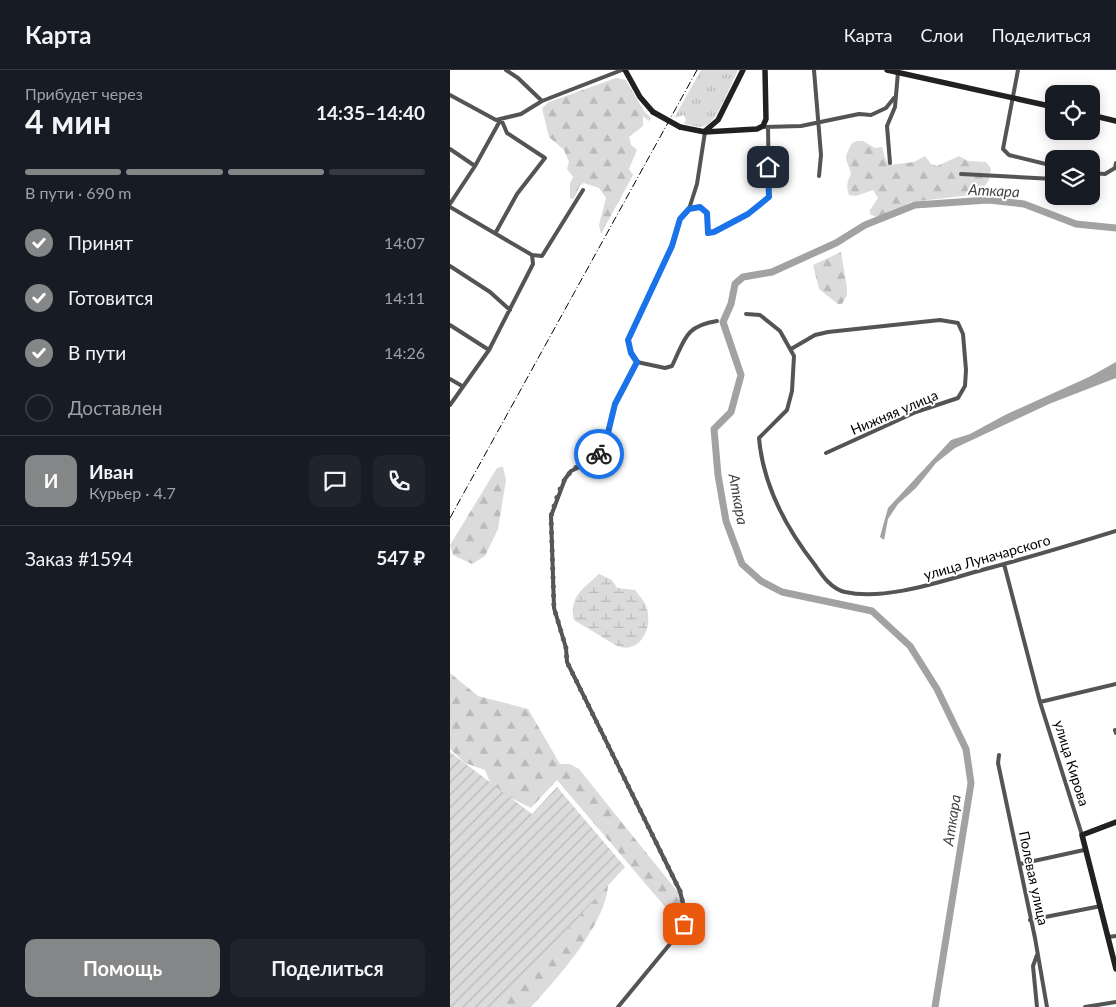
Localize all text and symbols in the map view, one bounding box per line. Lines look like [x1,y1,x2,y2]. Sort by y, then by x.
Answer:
text: Карта [25,20,92,49]
text: Карта [844,24,892,46]
text: Слои [920,24,964,46]
text: Поделиться [992,24,1091,46]
text: Прибудет через [25,84,143,103]
map controls [1045,85,1100,205]
button: locate [1045,85,1100,140]
text: 14:35–14:40 [316,101,425,124]
text: 4 мин [25,102,111,141]
pin [747,146,789,188]
button: layers [1045,150,1100,205]
icon: home [754,153,782,181]
water label: Аткара [967,180,1021,200]
text: В пути · 690 m [25,183,131,202]
icon: check [25,229,53,257]
text: Принят [68,231,133,254]
text: 14:07 [384,233,425,252]
icon: check [25,284,53,312]
text: Готовится [68,286,153,309]
text: 14:11 [384,288,425,307]
icon: check [25,339,53,367]
text: В пути [68,341,126,364]
text: 14:26 [384,343,425,362]
street label: Нижняя улица [848,386,940,438]
text: Доставлен [68,396,162,419]
courier [574,429,624,479]
icon: bike [585,440,613,468]
button: chat [309,455,361,507]
button: phone [373,455,425,507]
text: Иван [89,460,134,483]
text: И [44,469,58,492]
water label: Аткара [725,471,752,526]
text: Курьер · 4.7 [89,483,176,502]
street label: улица Луначарского [922,531,1052,583]
text: 547 ₽ [376,546,425,569]
text: Заказ #1594 [25,547,133,570]
street label: улица Кирова [1051,718,1093,808]
water label: Аткара [938,793,964,848]
street label: Полевая улица [1016,829,1052,927]
pin [663,903,705,945]
icon: bag [670,910,698,938]
button: Помощь [25,939,220,997]
button: Поделиться [230,939,425,997]

